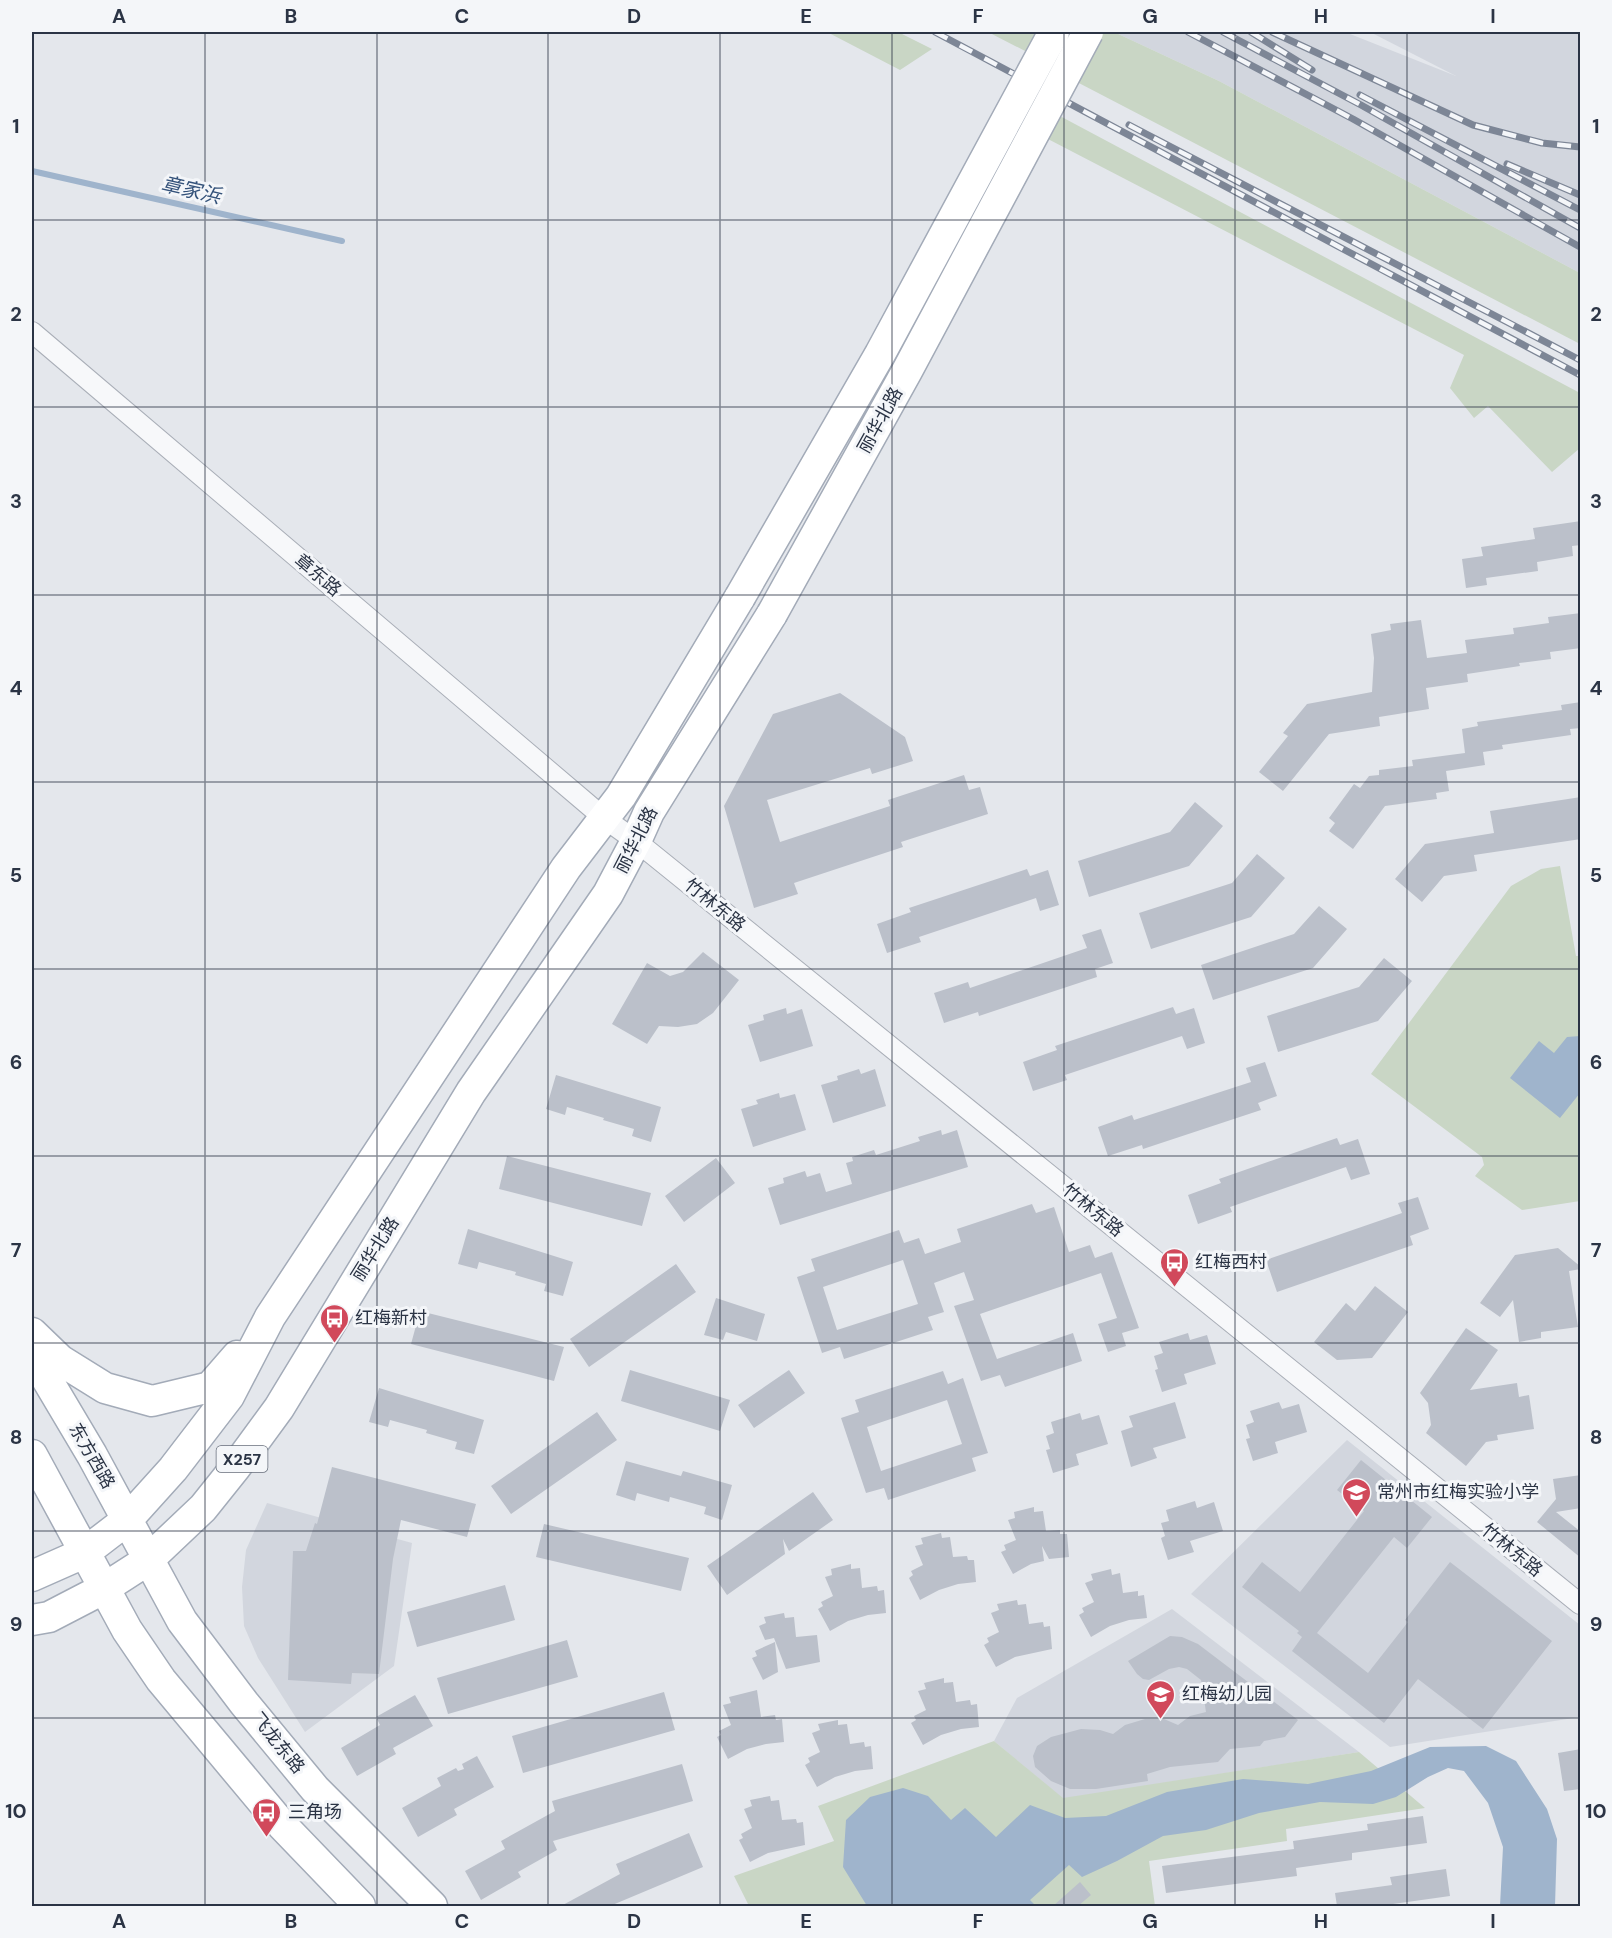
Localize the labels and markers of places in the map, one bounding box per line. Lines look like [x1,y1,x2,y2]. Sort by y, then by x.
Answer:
bus stop icon: 红梅西村 [1158,1246,1190,1288]
place label: 红梅西村 [1195,1250,1267,1274]
bus stop icon: 红梅新村 [318,1302,350,1344]
place label: 红梅新村 [355,1306,427,1330]
school or university icon: 常州市红梅实验小学 [1340,1476,1372,1518]
place label: 常州市红梅实验小学 [1377,1480,1539,1504]
school or university icon: 红梅幼儿园 [1145,1678,1177,1720]
place label: 红梅幼儿园 [1182,1682,1272,1706]
bus stop icon: 三角场 [251,1796,283,1838]
place label: 三角场 [288,1800,342,1824]

